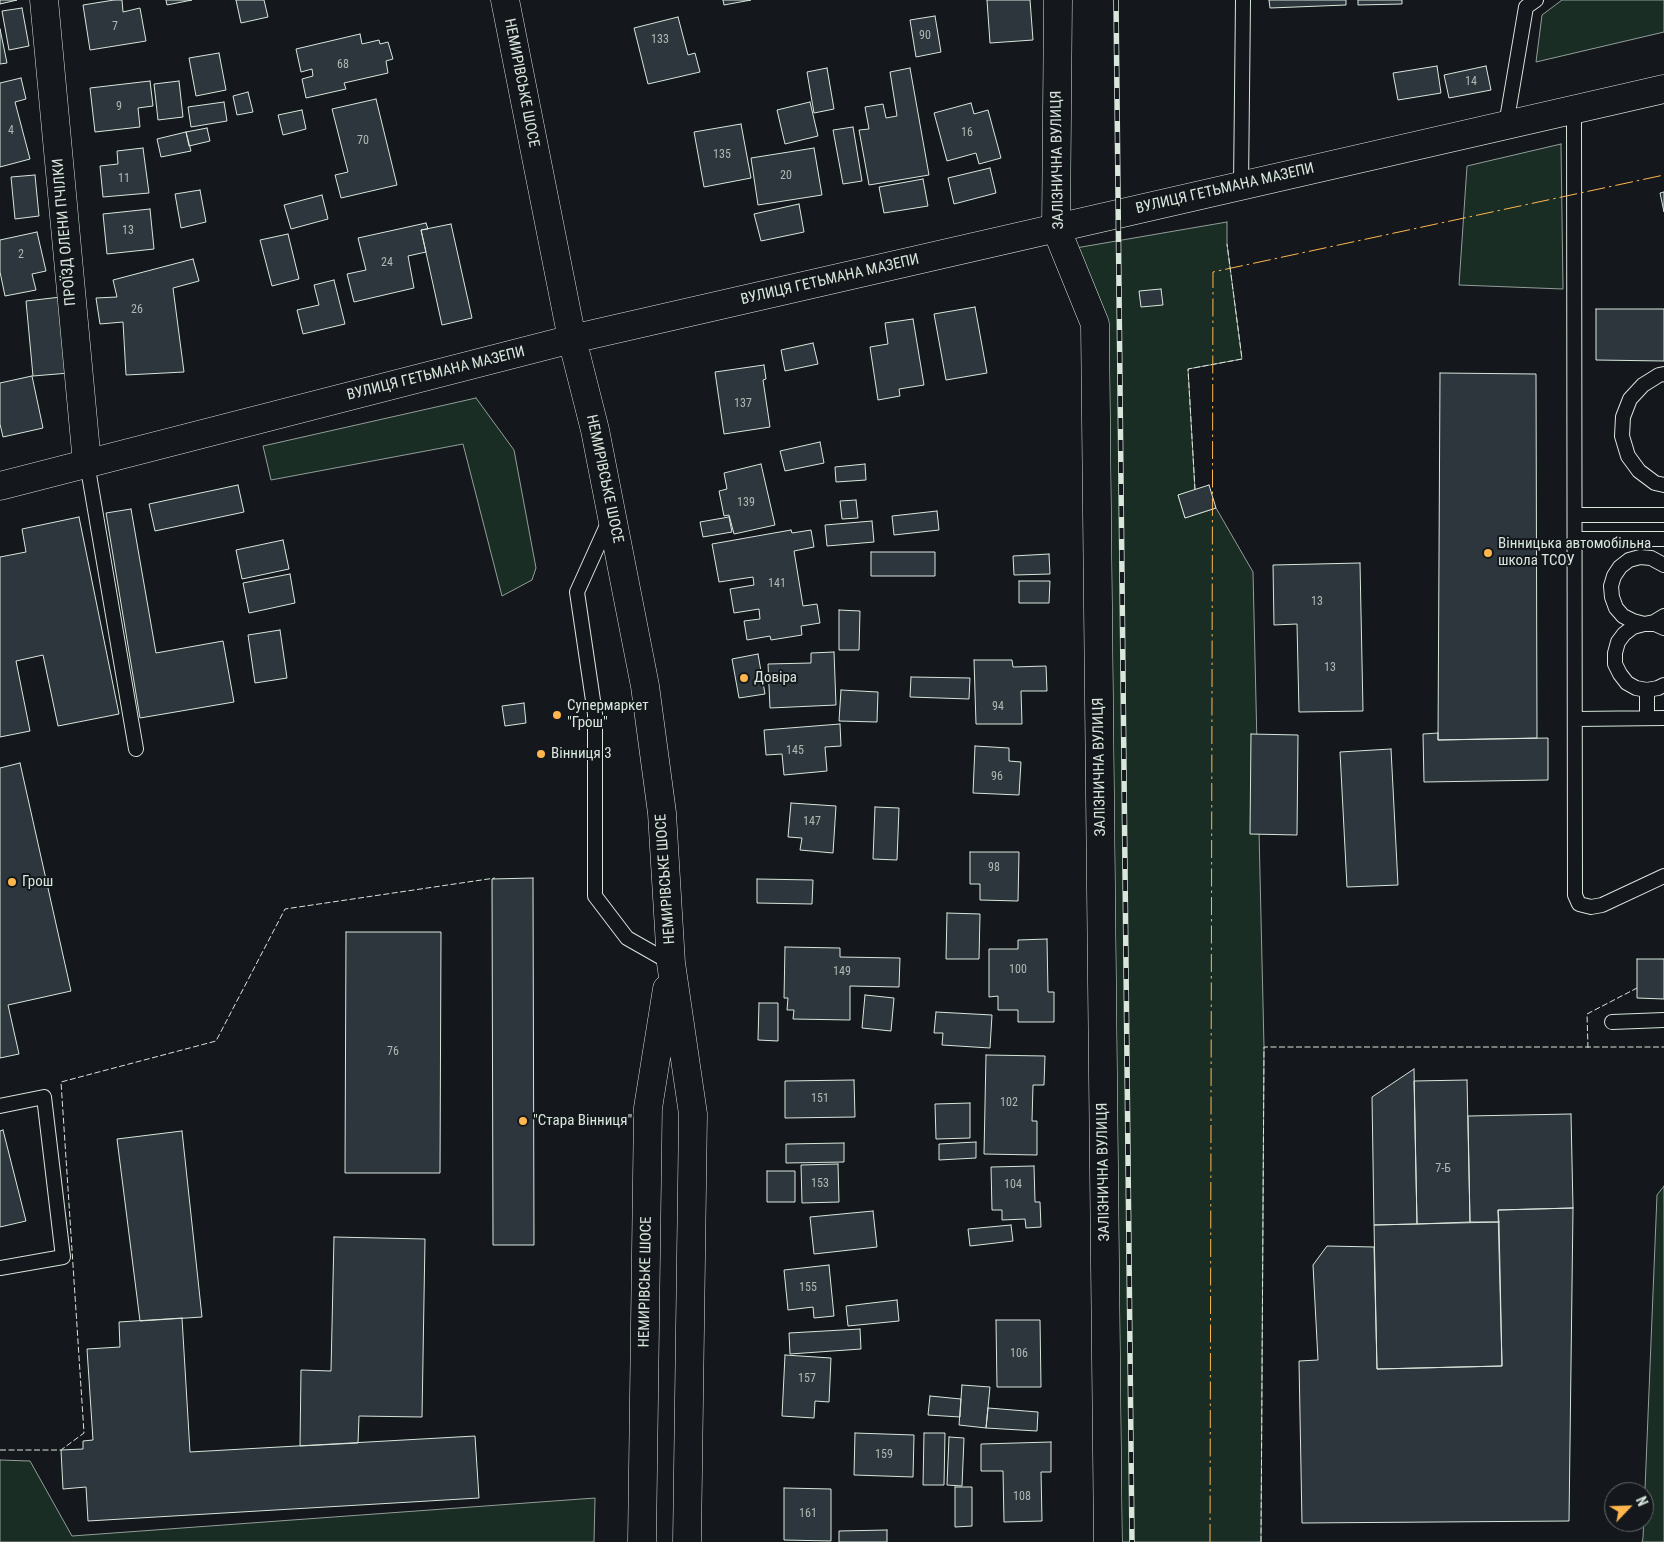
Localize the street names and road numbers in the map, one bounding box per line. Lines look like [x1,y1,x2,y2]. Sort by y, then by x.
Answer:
street label: НЕМИРІВСЬКЕ ШОСЕ [500,17,542,149]
street label: ЗАЛІЗНИЧНА ВУЛИЦЯ [1048,91,1068,229]
street label: ПРОЇЗД ОЛЕНИ ПЧІЛКИ [50,157,80,307]
street label: ВУЛИЦЯ ГЕТЬМАНА МАЗЕПИ [1134,160,1316,218]
street label: ВУЛИЦЯ ГЕТЬМАНА МАЗЕПИ [739,251,921,309]
street label: ВУЛИЦЯ ГЕТЬМАНА МАЗЕПИ [345,343,527,405]
street label: НЕМИРІВСЬКЕ ШОСЕ [582,413,626,545]
street label: ЗАЛІЗНИЧНА ВУЛИЦЯ [1090,698,1110,836]
street label: НЕМИРІВСЬКЕ ШОСЕ [652,813,680,945]
street label: ЗАЛІЗНИЧНА ВУЛИЦЯ [1094,1103,1114,1241]
street label: НЕМИРІВСЬКЕ ШОСЕ [636,1216,656,1348]

